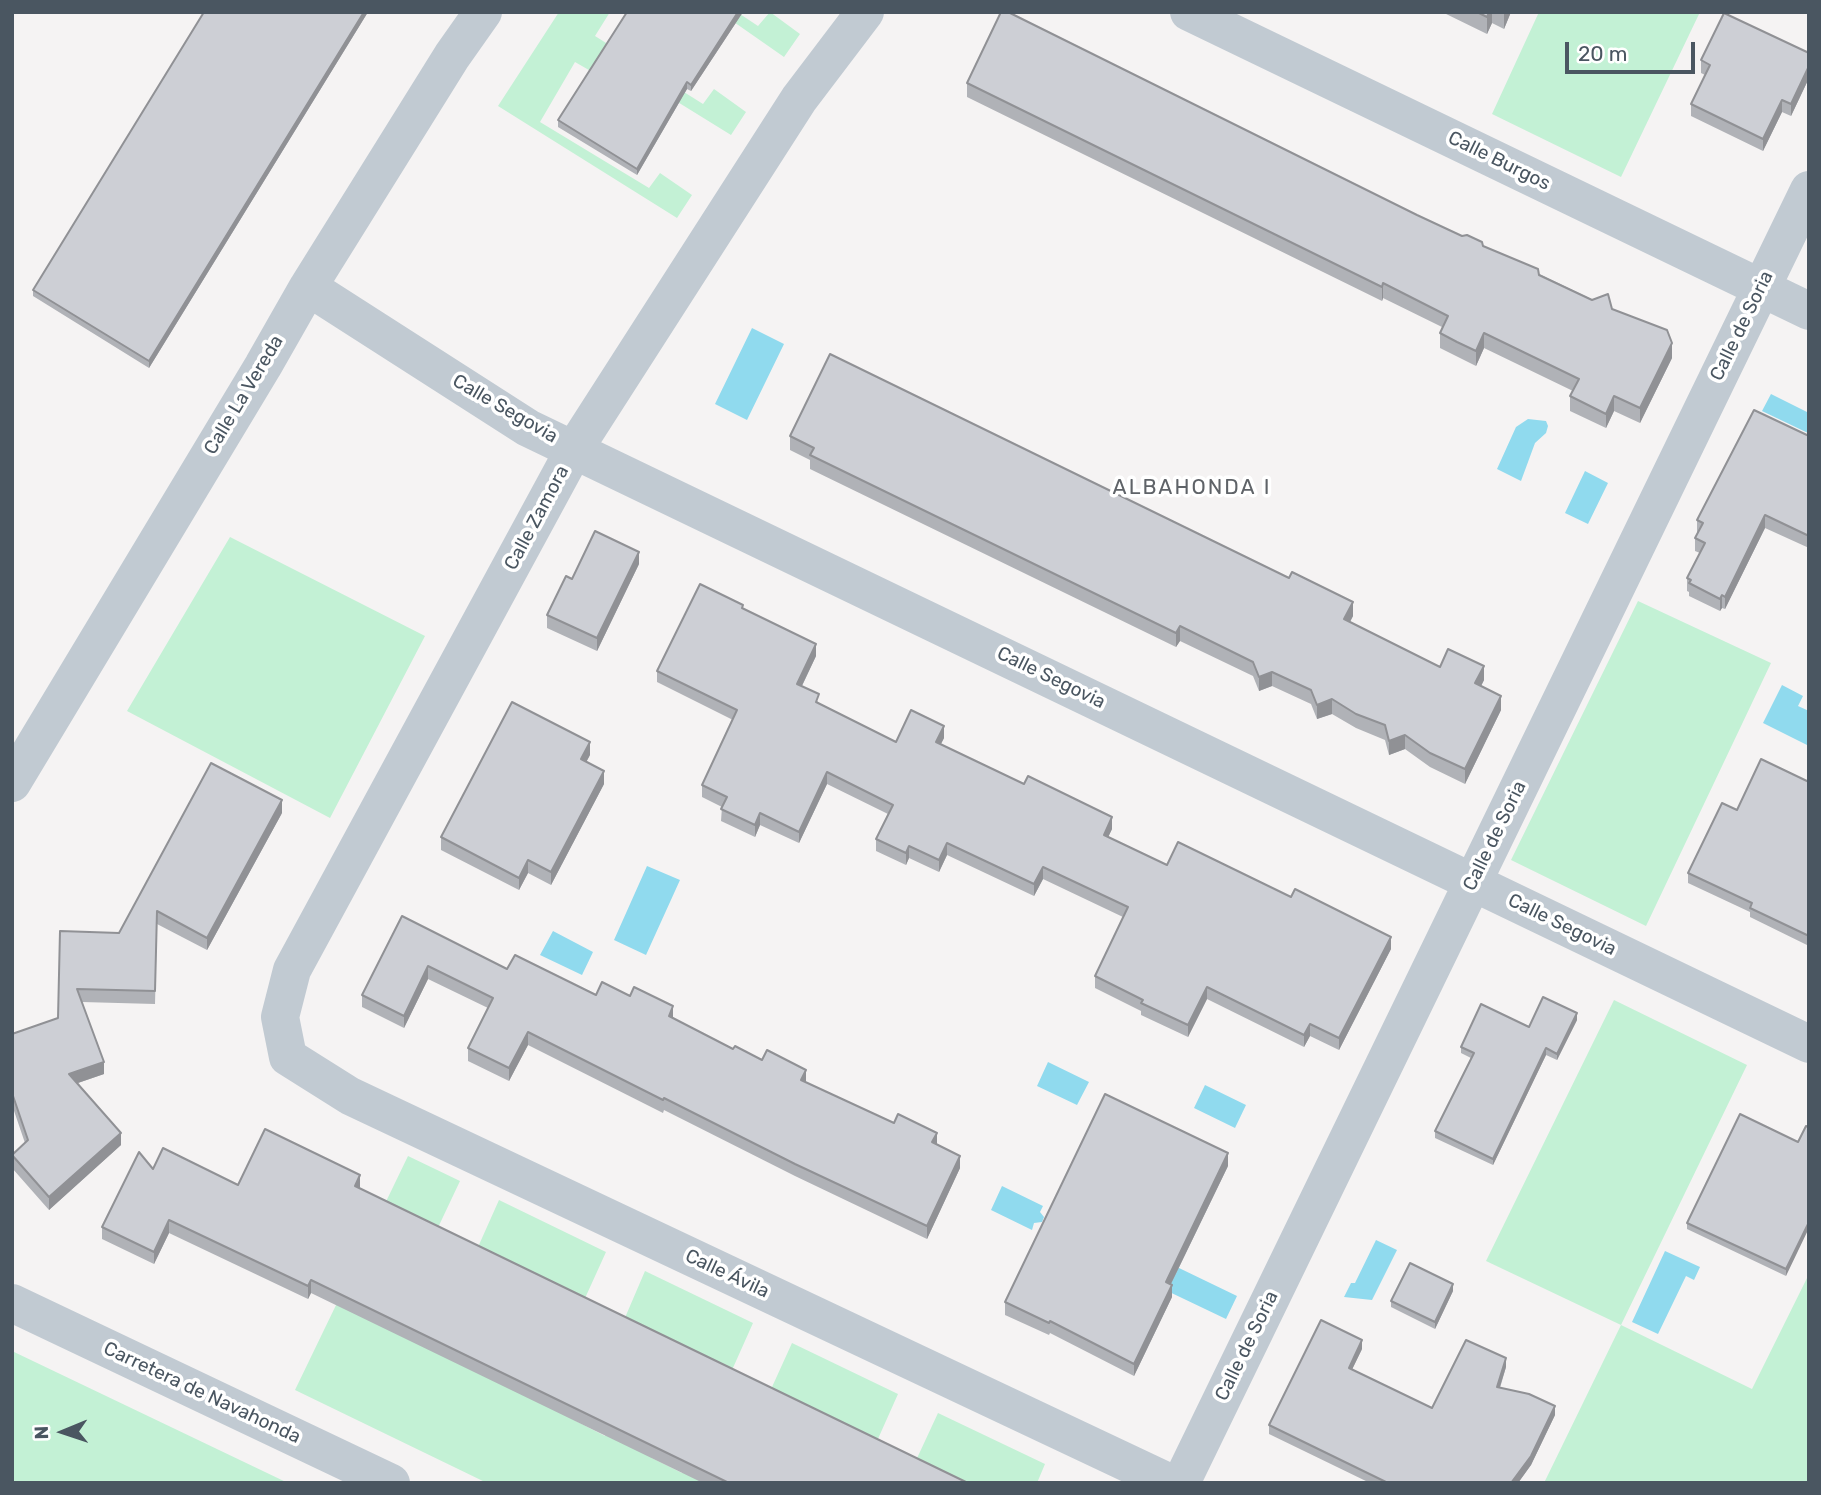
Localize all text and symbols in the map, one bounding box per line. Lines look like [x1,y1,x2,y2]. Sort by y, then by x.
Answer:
scale bar [1569,28,1699,72]
text: 20 m [1578,41,1627,66]
street label: Calle Burgos [1444,126,1554,196]
street label: Calle de Soria [1706,267,1778,385]
street label: Calle La Vereda [199,331,289,459]
street label: Calle Segovia [448,370,562,448]
street label: Calle Zamora [500,462,574,574]
district label: ALBAHONDA I [1114,475,1270,501]
street label: Calle Segovia [993,642,1109,714]
street label: Calle de Soria [1459,777,1531,895]
street label: Calle Segovia [1504,889,1620,961]
street label: Calle Ávila [681,1245,773,1303]
street label: Calle de Soria [1211,1287,1283,1405]
street label: Carretera de Navahonda [100,1337,304,1449]
north arrow [28,1397,98,1467]
text: N [30,1426,53,1440]

